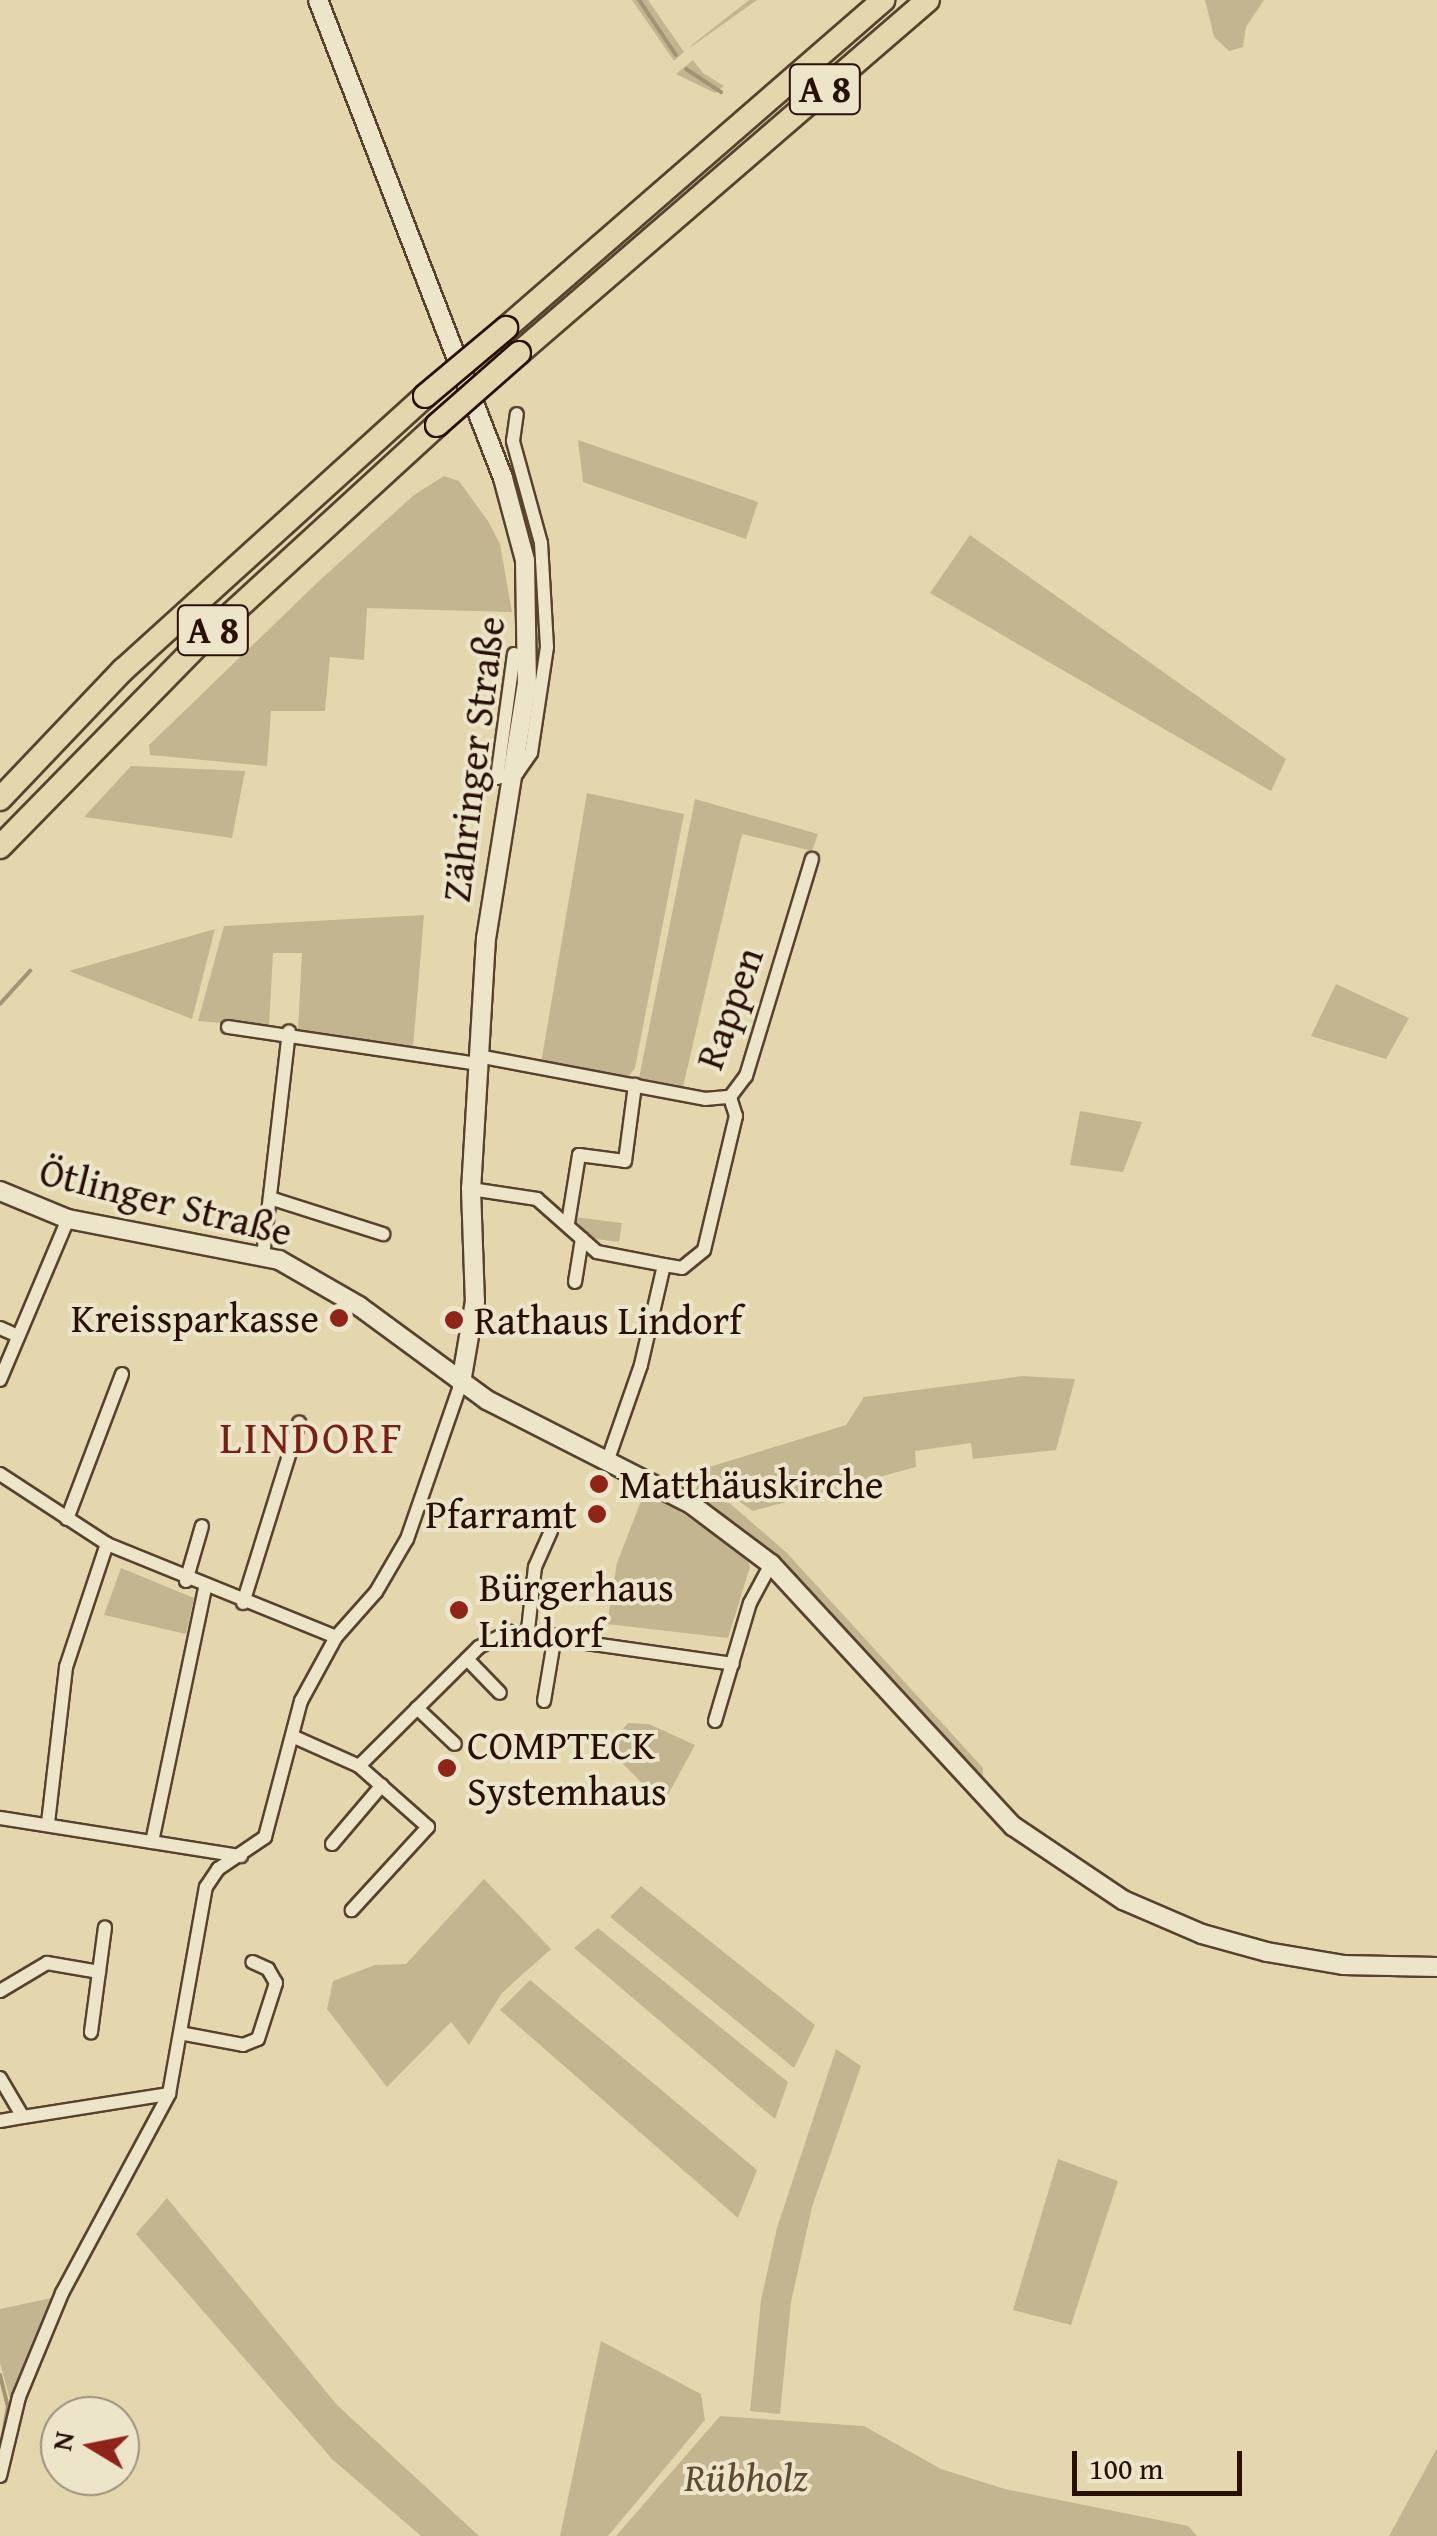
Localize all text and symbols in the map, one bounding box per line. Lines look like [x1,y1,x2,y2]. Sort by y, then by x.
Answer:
road number: A 8 [788,56,862,122]
road number: A 8 [176,597,250,663]
street label: Zähringer Straße [432,613,514,905]
street label: Rappen [685,940,773,1076]
street label: Ötlinger Straße [35,1146,297,1256]
place label: Kreissparkasse [71,1294,319,1342]
place label: Rathaus Lindorf [474,1296,742,1344]
marker: Kreissparkasse [328,1307,350,1329]
marker: Rathaus Lindorf [443,1309,465,1331]
district label: LINDORF [219,1410,405,1464]
place label: Matthäuskirche [619,1460,884,1508]
marker: Matthäuskirche [588,1473,610,1495]
place label: Pfarramt [425,1490,577,1538]
marker: Pfarramt [586,1503,608,1525]
place label: Bürgerhaus Lindorf [479,1563,674,1657]
marker: Bürgerhaus Lindorf [448,1599,470,1621]
place label: COMPTECK Systemhaus [467,1721,667,1815]
marker: COMPTECK Systemhaus [436,1757,458,1779]
north arrow [40,2396,140,2496]
text: N [40,2428,84,2454]
scale bar [1077,2431,1247,2493]
text: 100 m [1089,2446,1163,2490]
park label: Rübholz [684,2453,808,2501]

